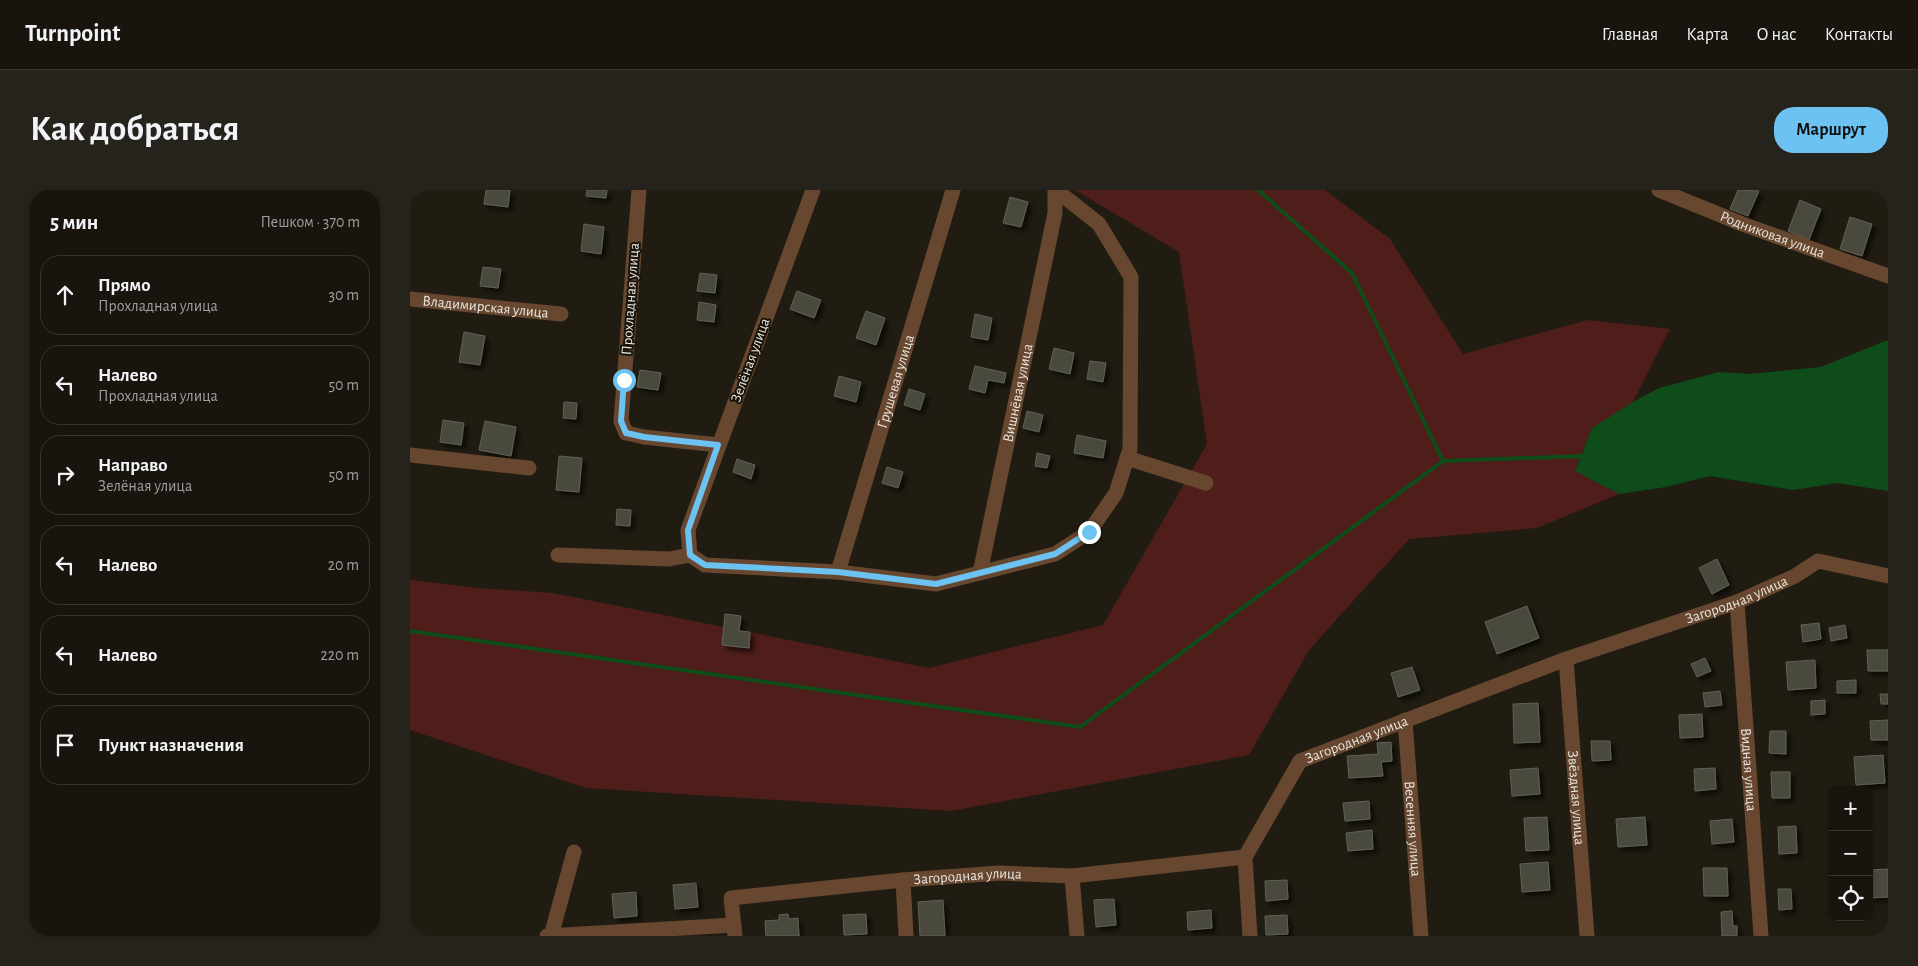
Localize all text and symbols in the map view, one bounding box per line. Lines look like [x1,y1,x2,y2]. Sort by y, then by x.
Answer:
text: Turnpoint [25,22,120,46]
text: Главная [1602,26,1658,44]
text: Карта [1686,26,1728,44]
text: О нас [1756,26,1797,44]
text: Контакты [1825,26,1893,44]
button: Маршрут [1774,107,1888,153]
text: Как добраться [30,112,239,147]
street label: Родниковая улица [1718,209,1827,261]
text: 5 мин [50,212,98,233]
text: Пешком · 370 m [261,214,360,230]
street label: Прохладная улица [619,242,642,356]
text: Прямо [98,276,151,295]
icon: ahead [51,281,79,309]
text: 30 m [329,287,359,303]
street label: Владимирская улица [422,293,550,321]
text: Прохладная улица [98,298,218,314]
street label: Зелёная улица [728,316,773,404]
street label: Грушевая улица [875,333,917,430]
street label: Вишнёвая улица [1000,342,1036,444]
text: Налево [98,366,157,385]
route start [613,369,636,392]
icon: left [51,371,79,399]
text: 50 m [328,377,359,393]
text: Прохладная улица [98,388,218,404]
text: Направо [98,456,168,475]
icon: right [51,461,79,489]
text: 50 m [328,467,359,483]
text: Зелёная улица [98,478,192,494]
route end [1078,521,1101,544]
icon: left [51,551,79,579]
text: Налево [98,556,157,575]
text: 20 m [328,557,359,573]
street label: Загородная улица [1683,573,1790,627]
icon: left [51,641,79,669]
text: Налево [98,646,157,665]
text: 220 m [321,647,359,663]
street label: Загородная улица [1303,713,1410,766]
street label: Видная улица [1738,727,1759,812]
icon: arrive [51,731,79,759]
text: Пункт назначения [98,736,244,755]
street label: Звёздная улица [1565,750,1587,846]
street label: Весенняя улица [1402,780,1424,877]
map controls [1828,786,1873,921]
button: + [1828,786,1873,831]
button: − [1828,831,1873,876]
street label: Загородная улица [913,866,1022,887]
button: locate [1828,876,1873,921]

